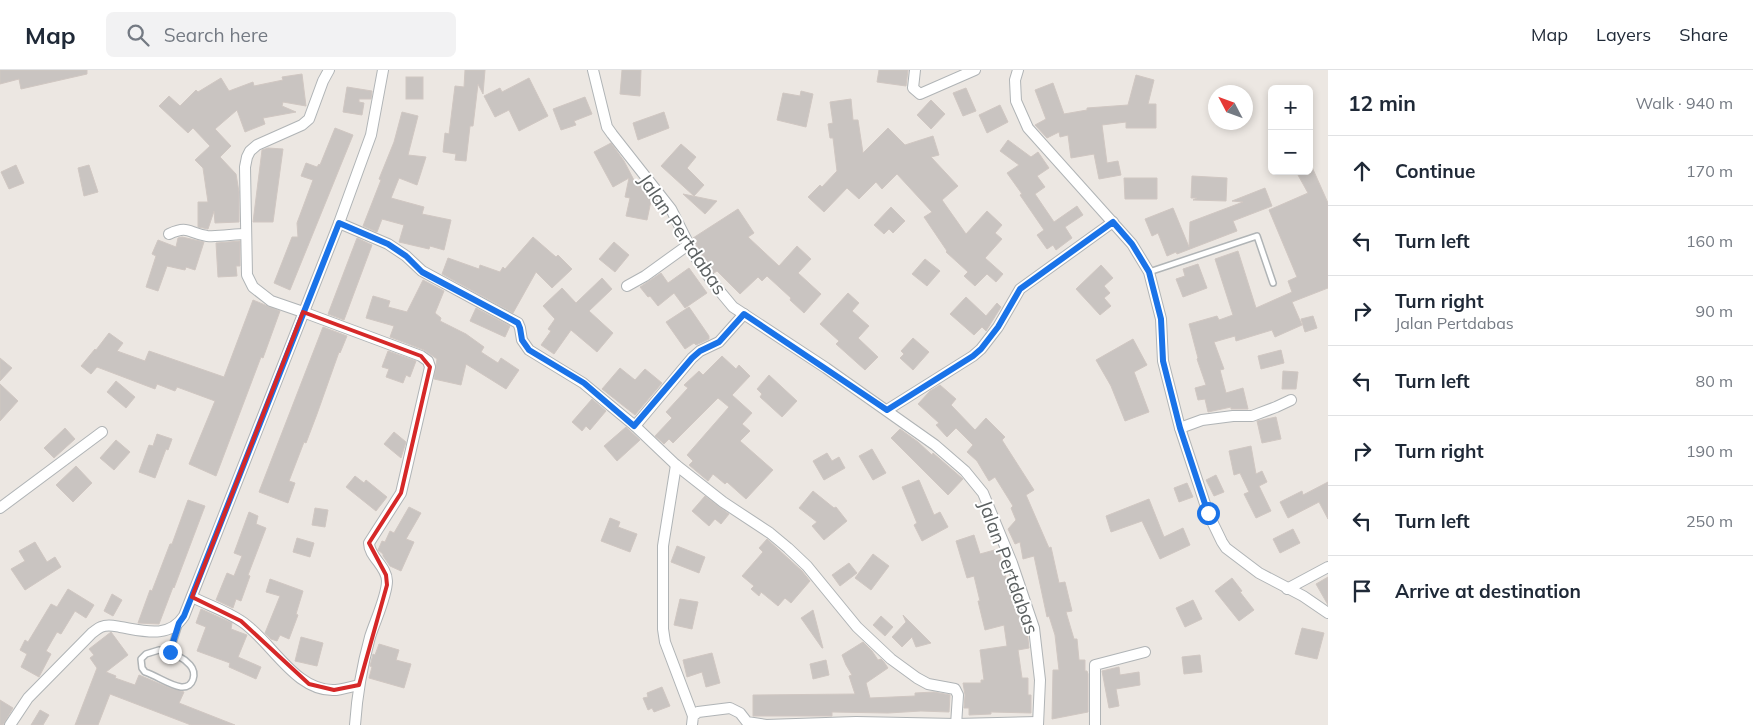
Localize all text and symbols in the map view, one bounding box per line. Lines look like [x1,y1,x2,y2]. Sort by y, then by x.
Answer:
search box [106,12,456,57]
text: Map [25,20,76,50]
icon: search [124,21,152,49]
text: Search here [164,23,268,47]
text: Map [1531,23,1568,46]
text: Layers [1596,23,1651,46]
text: Share [1679,23,1728,46]
north arrow [1208,85,1253,130]
map controls [1268,85,1313,175]
button: + [1268,85,1313,130]
text: 12 min [1348,90,1416,116]
text: Walk · 940 m [1635,93,1733,113]
button: − [1268,130,1313,175]
icon: ahead [1348,157,1376,185]
text: Continue [1395,159,1475,183]
text: 170 m [1686,161,1733,181]
street label: Jalan Pertdabas [634,169,732,299]
icon: left [1348,227,1376,255]
text: Turn left [1395,229,1470,253]
text: 160 m [1686,231,1733,251]
text: Turn right [1395,289,1484,313]
icon: right [1348,297,1376,325]
text: 90 m [1696,301,1733,321]
text: Jalan Pertdabas [1395,313,1514,333]
icon: left [1348,367,1376,395]
text: Turn left [1395,369,1470,393]
text: 80 m [1696,371,1733,391]
icon: right [1348,437,1376,465]
text: Turn right [1395,439,1484,463]
text: 190 m [1686,441,1733,461]
street label: Jalan Pertdabas [974,497,1044,637]
route start [1197,502,1220,525]
icon: left [1348,507,1376,535]
text: Turn left [1395,509,1470,533]
text: 250 m [1686,511,1733,531]
icon: arrive [1348,577,1376,605]
text: Arrive at destination [1395,579,1581,603]
route end [159,641,182,664]

